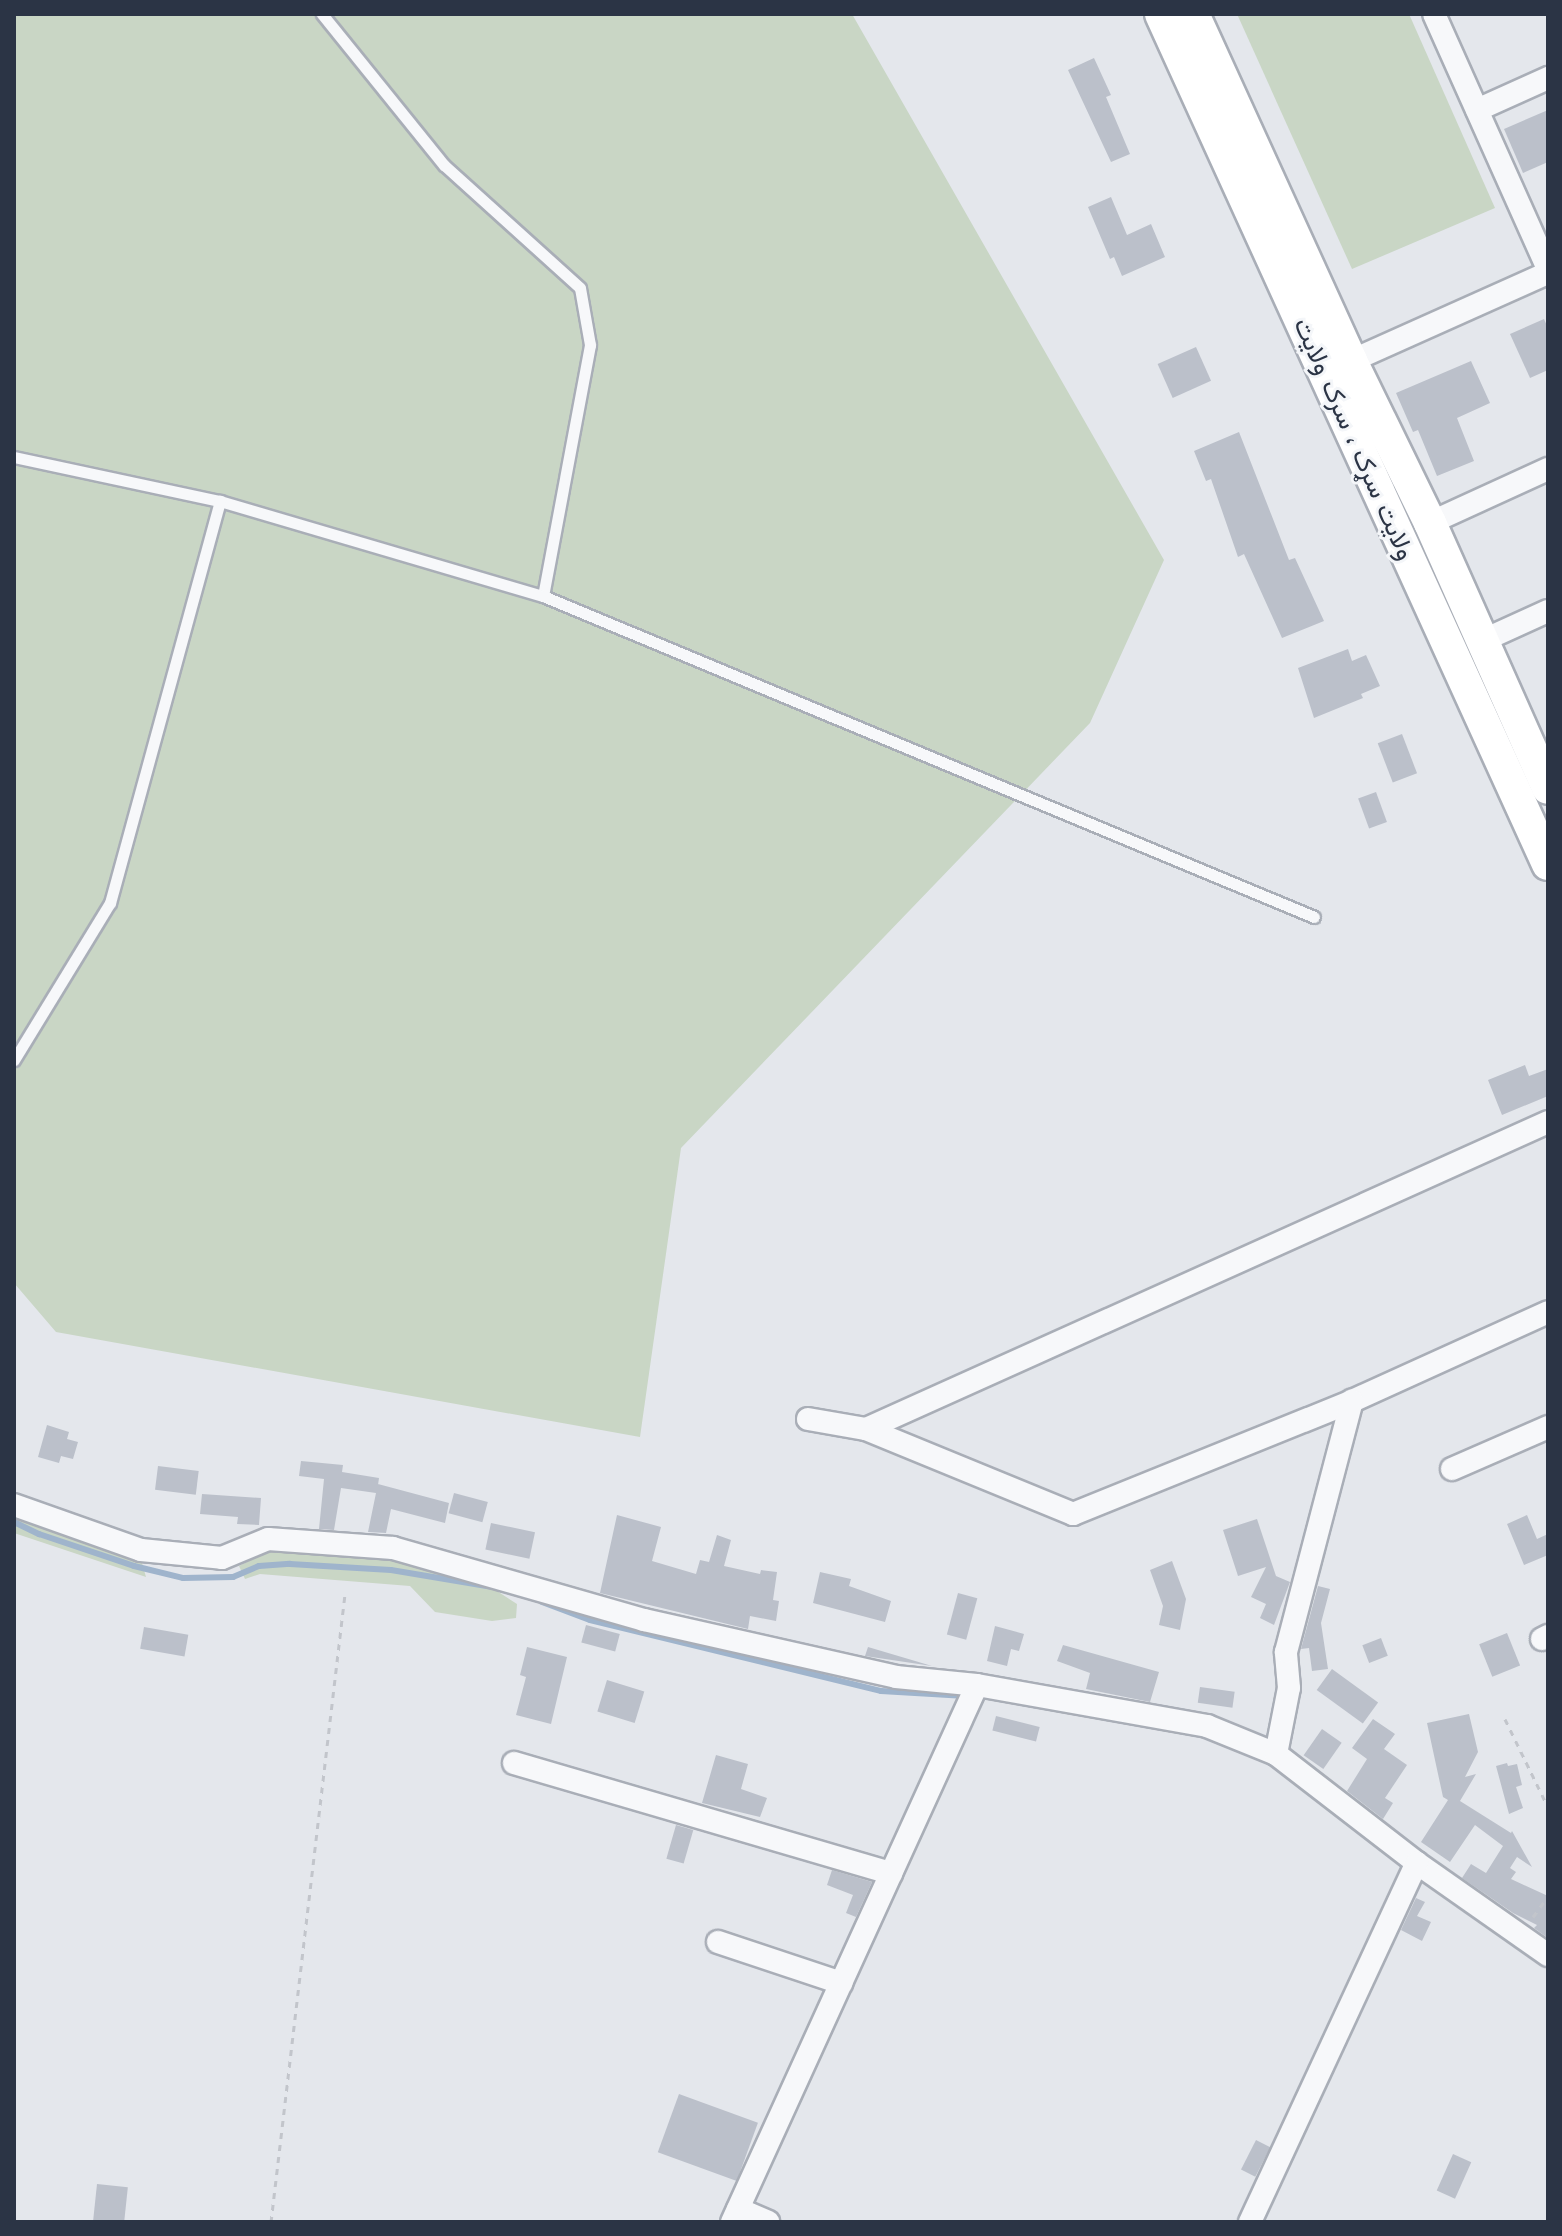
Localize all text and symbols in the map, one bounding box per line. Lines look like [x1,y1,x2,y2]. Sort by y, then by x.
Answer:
street label: ولایت سړک ، سرک ولایت [1287,313,1421,565]

